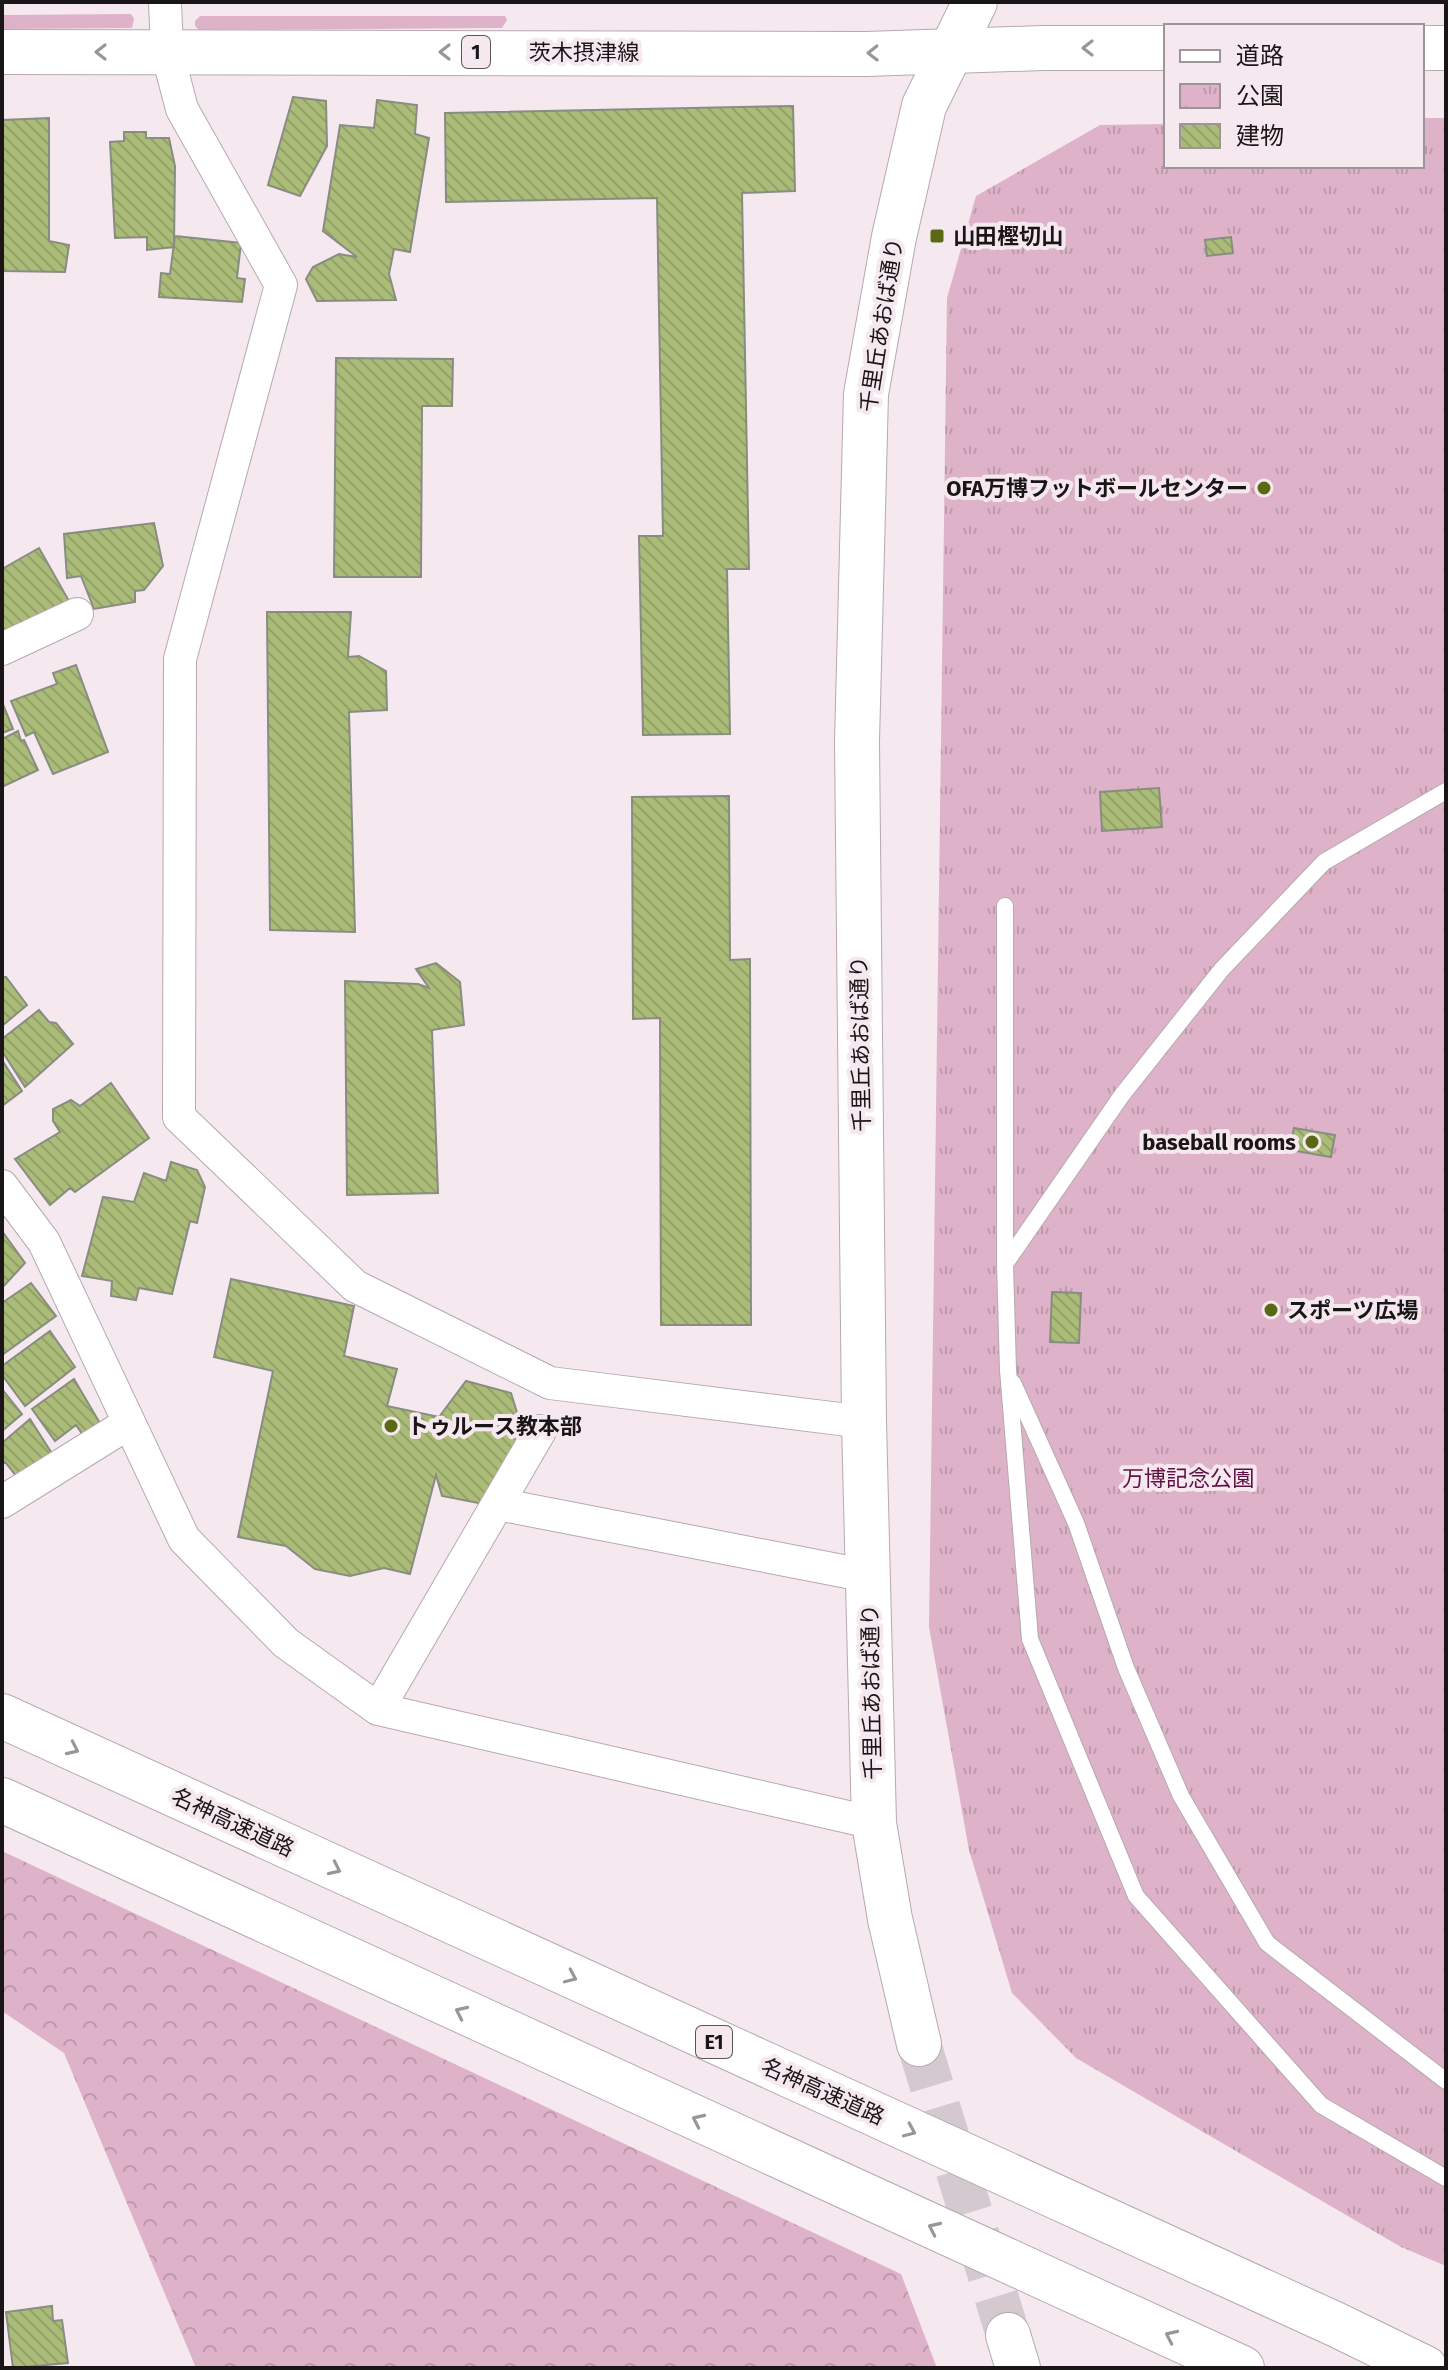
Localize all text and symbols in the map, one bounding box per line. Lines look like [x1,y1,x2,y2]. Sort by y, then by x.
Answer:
legend [1164,24,1424,168]
road number: 1 [462,36,490,68]
street label: 茨木摂津線 [529,39,639,66]
one-way arrow [1081,39,1094,57]
text: 道路 [1236,42,1284,70]
one-way arrow [94,43,107,61]
one-way arrow [438,43,451,61]
one-way arrow [866,45,879,62]
text: 公園 [1236,82,1284,110]
text: 建物 [1236,122,1284,150]
place label: 山田樫切山 [953,223,1063,250]
marker: 山田樫切山 [928,227,946,245]
street label: 千里丘あおば通り [854,236,909,414]
place label: OFA万博フットボールセンター [946,475,1248,502]
marker: OFA万博フットボールセンター [1255,479,1273,497]
street label: 千里丘あおば通り [845,956,876,1132]
place label: baseball rooms [1142,1129,1296,1156]
marker: baseball rooms [1303,1133,1321,1151]
place label: スポーツ広場 [1287,1297,1419,1324]
marker: スポーツ広場 [1262,1301,1280,1319]
place label: トゥルース教本部 [407,1413,582,1440]
marker: トゥルース教本部 [382,1417,400,1435]
park label: 万博記念公園 [1122,1465,1254,1492]
street label: 千里丘あおば通り [856,1604,887,1780]
one-way arrow [65,1739,79,1755]
street label: 名神高速道路 [167,1782,298,1863]
one-way arrow [326,1859,341,1875]
one-way arrow [563,1967,577,1983]
one-way arrow [455,2006,469,2022]
road number: E1 [696,2026,732,2058]
street label: 名神高速道路 [757,2052,889,2131]
one-way arrow [691,2114,706,2130]
one-way arrow [902,2121,916,2137]
one-way arrow [928,2222,942,2238]
one-way arrow [1164,2329,1179,2345]

